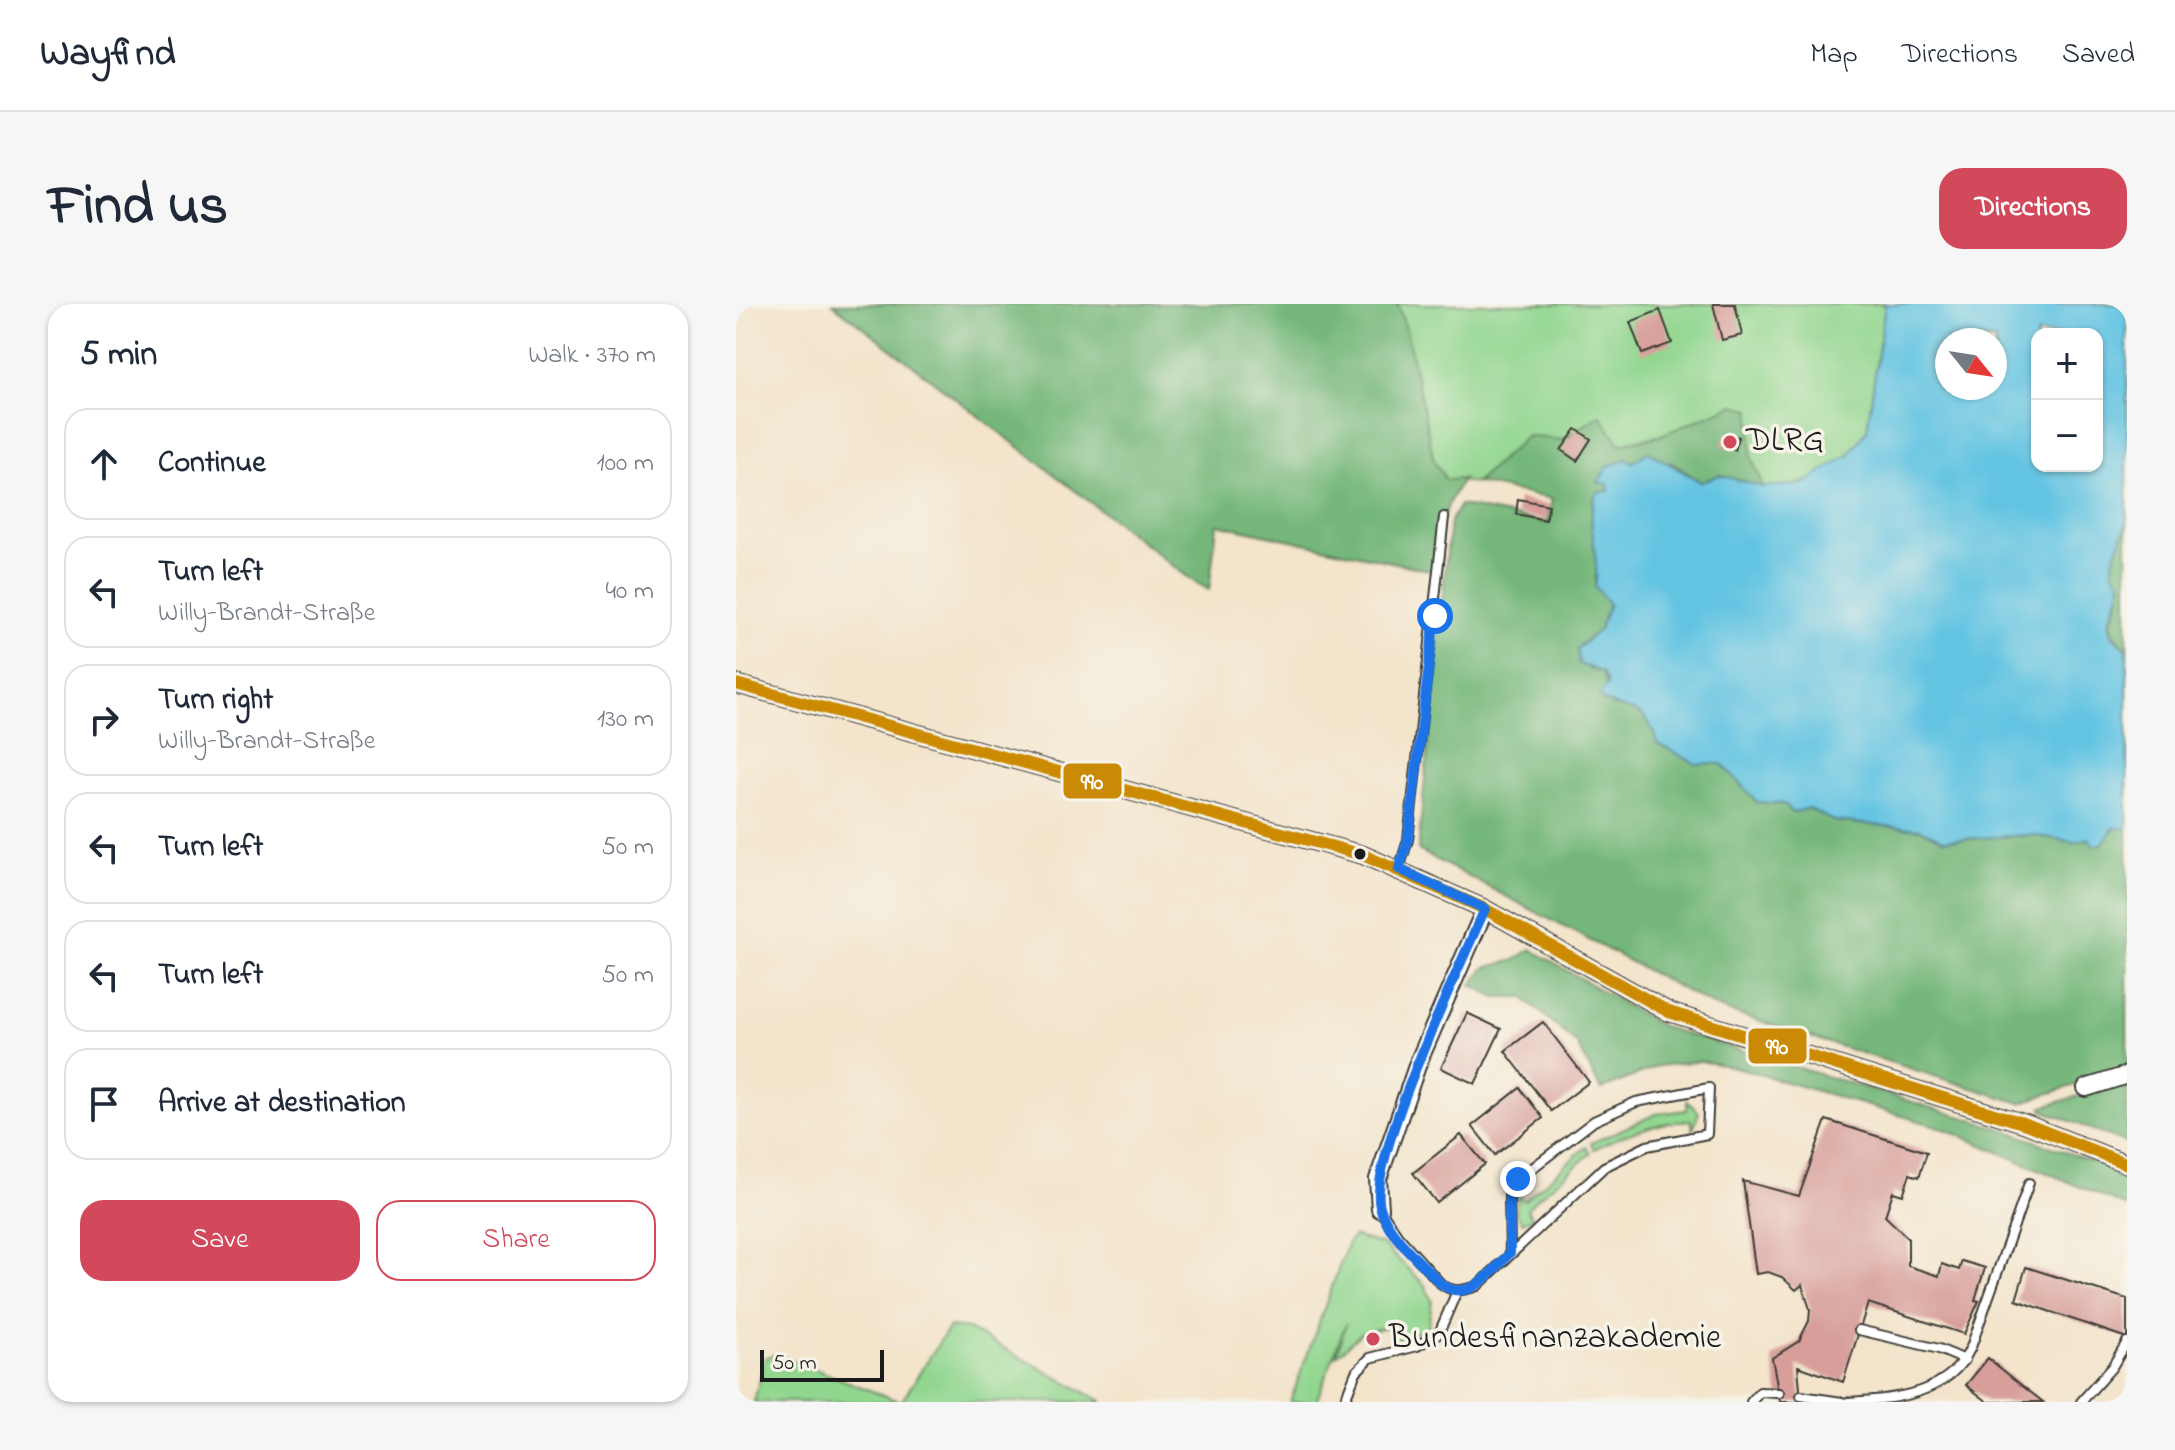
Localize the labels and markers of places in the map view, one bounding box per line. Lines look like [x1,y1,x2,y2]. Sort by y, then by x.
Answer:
place label: DLRG [1745,417,1824,467]
marker: DLRG [1721,433,1739,451]
unlabelled marker [1352,846,1368,862]
place label: Bundesfinanzakademie [1388,1314,1722,1364]
marker: Bundesfinanzakademie [1364,1330,1382,1348]

